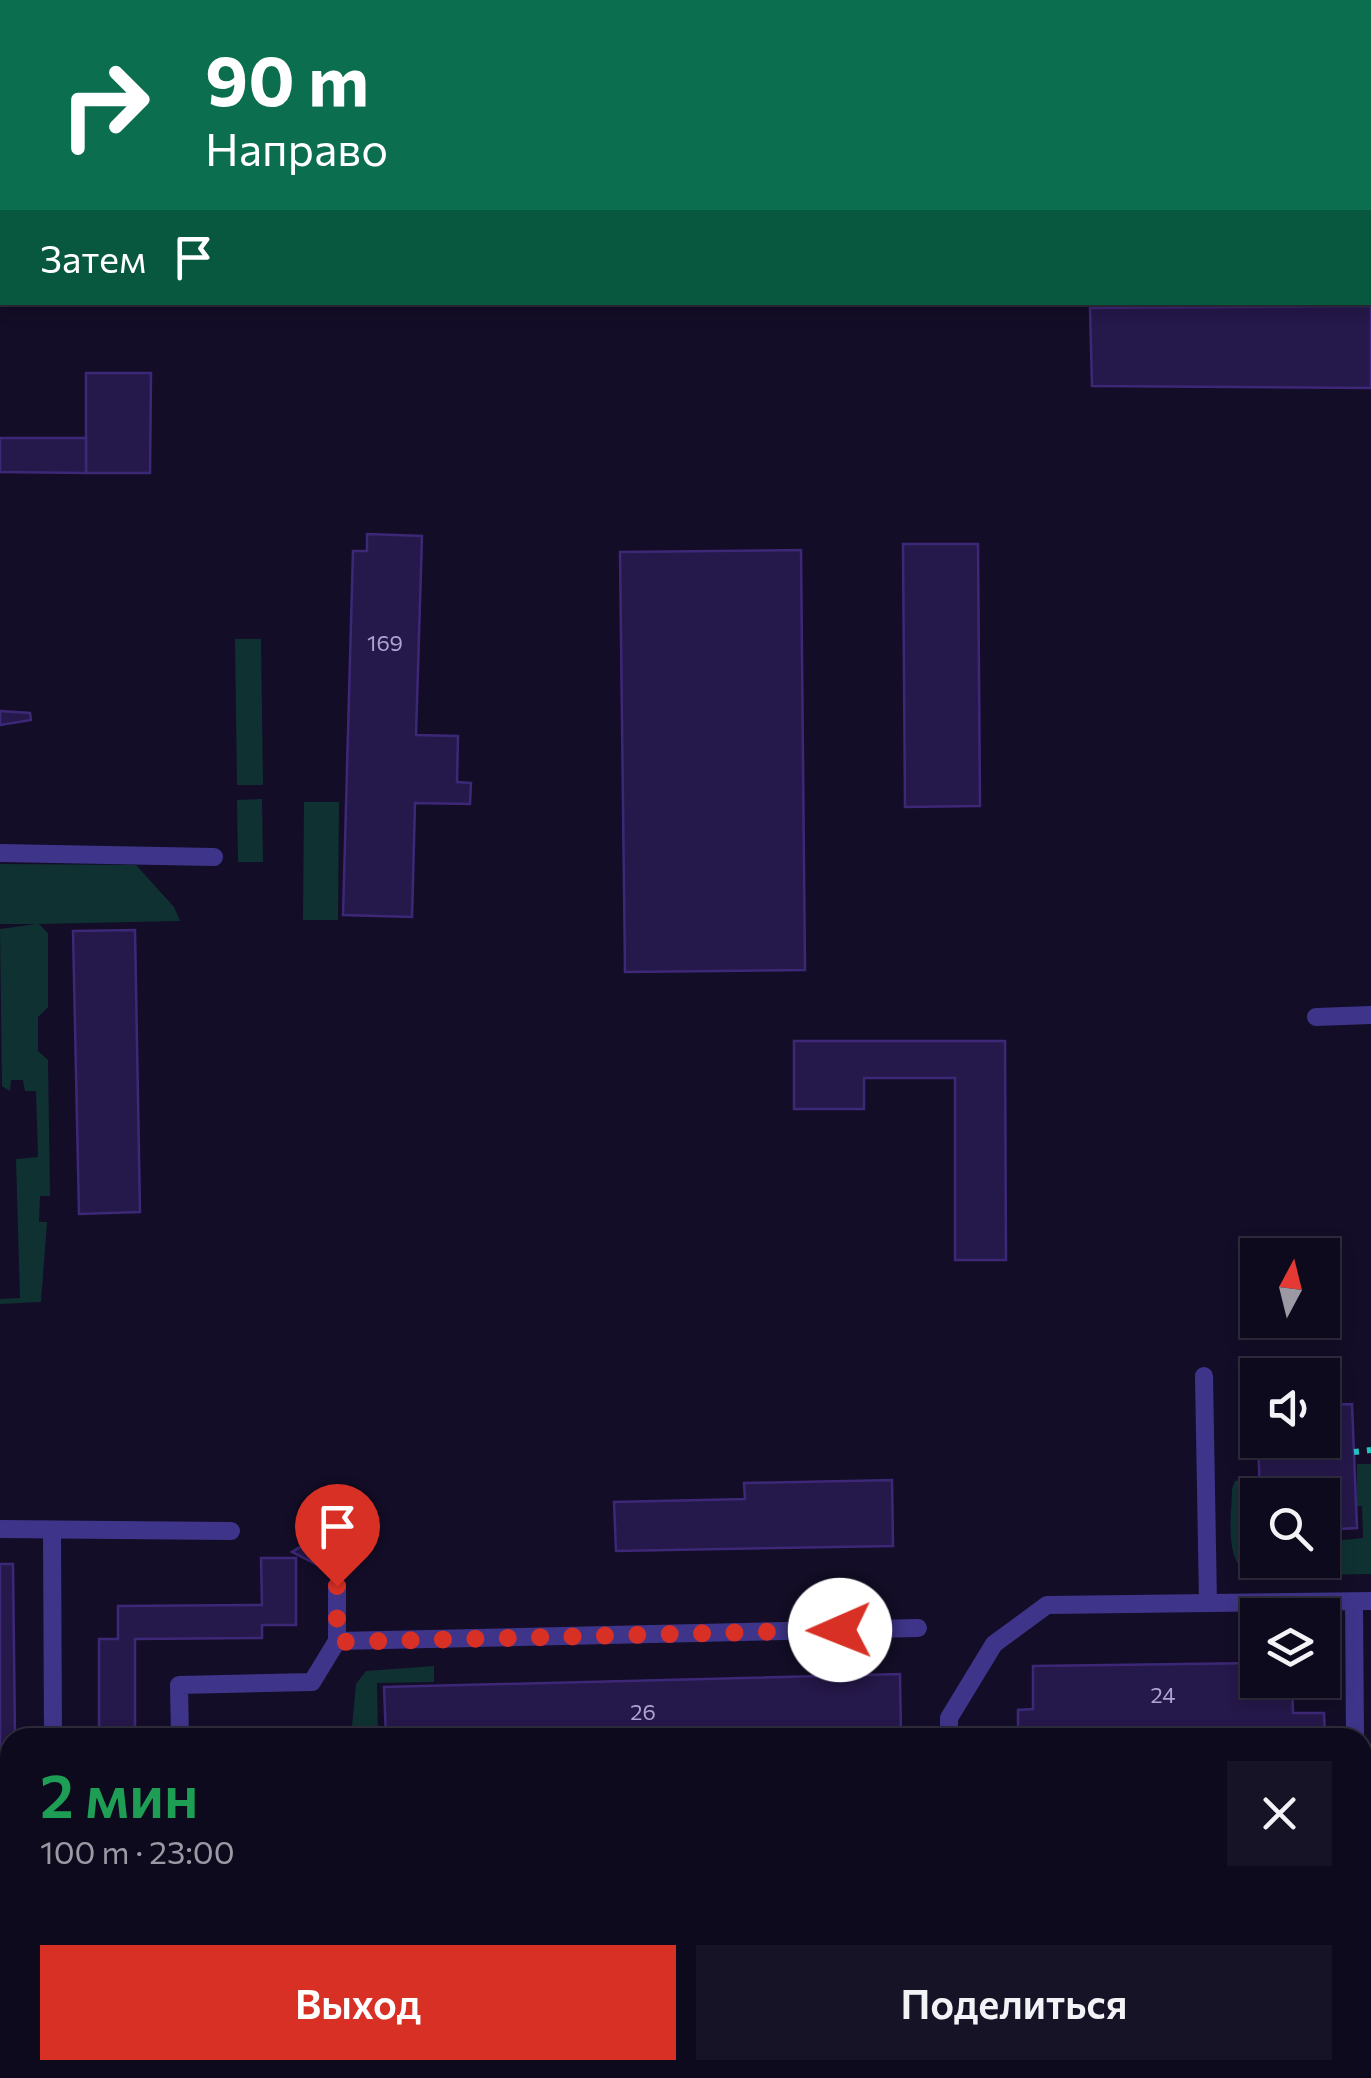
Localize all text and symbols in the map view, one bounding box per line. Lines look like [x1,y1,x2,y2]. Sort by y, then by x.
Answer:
text: 90 m [205,35,369,120]
icon: right [40,40,170,170]
text: Направо [205,120,388,175]
icon: arrive [166,230,221,285]
text: Затем [40,234,146,281]
house number: 169 [367,629,403,656]
north arrow [1240,1238,1340,1338]
map controls [1240,1238,1340,1698]
button: sound [1240,1358,1340,1458]
button: search [1240,1478,1340,1578]
pin [295,1484,380,1587]
icon: arrive [310,1499,365,1554]
position arrow [788,1578,892,1682]
button: layers [1240,1598,1340,1698]
house number: 24 [1150,1681,1176,1708]
house number: 26 [630,1698,656,1725]
text: 2 мин [40,1757,199,1830]
button: close [1227,1761,1332,1866]
text: 100 m · 23:00 [40,1831,235,1871]
button: Выход [40,1945,676,2060]
button: Поделиться [696,1945,1332,2060]

